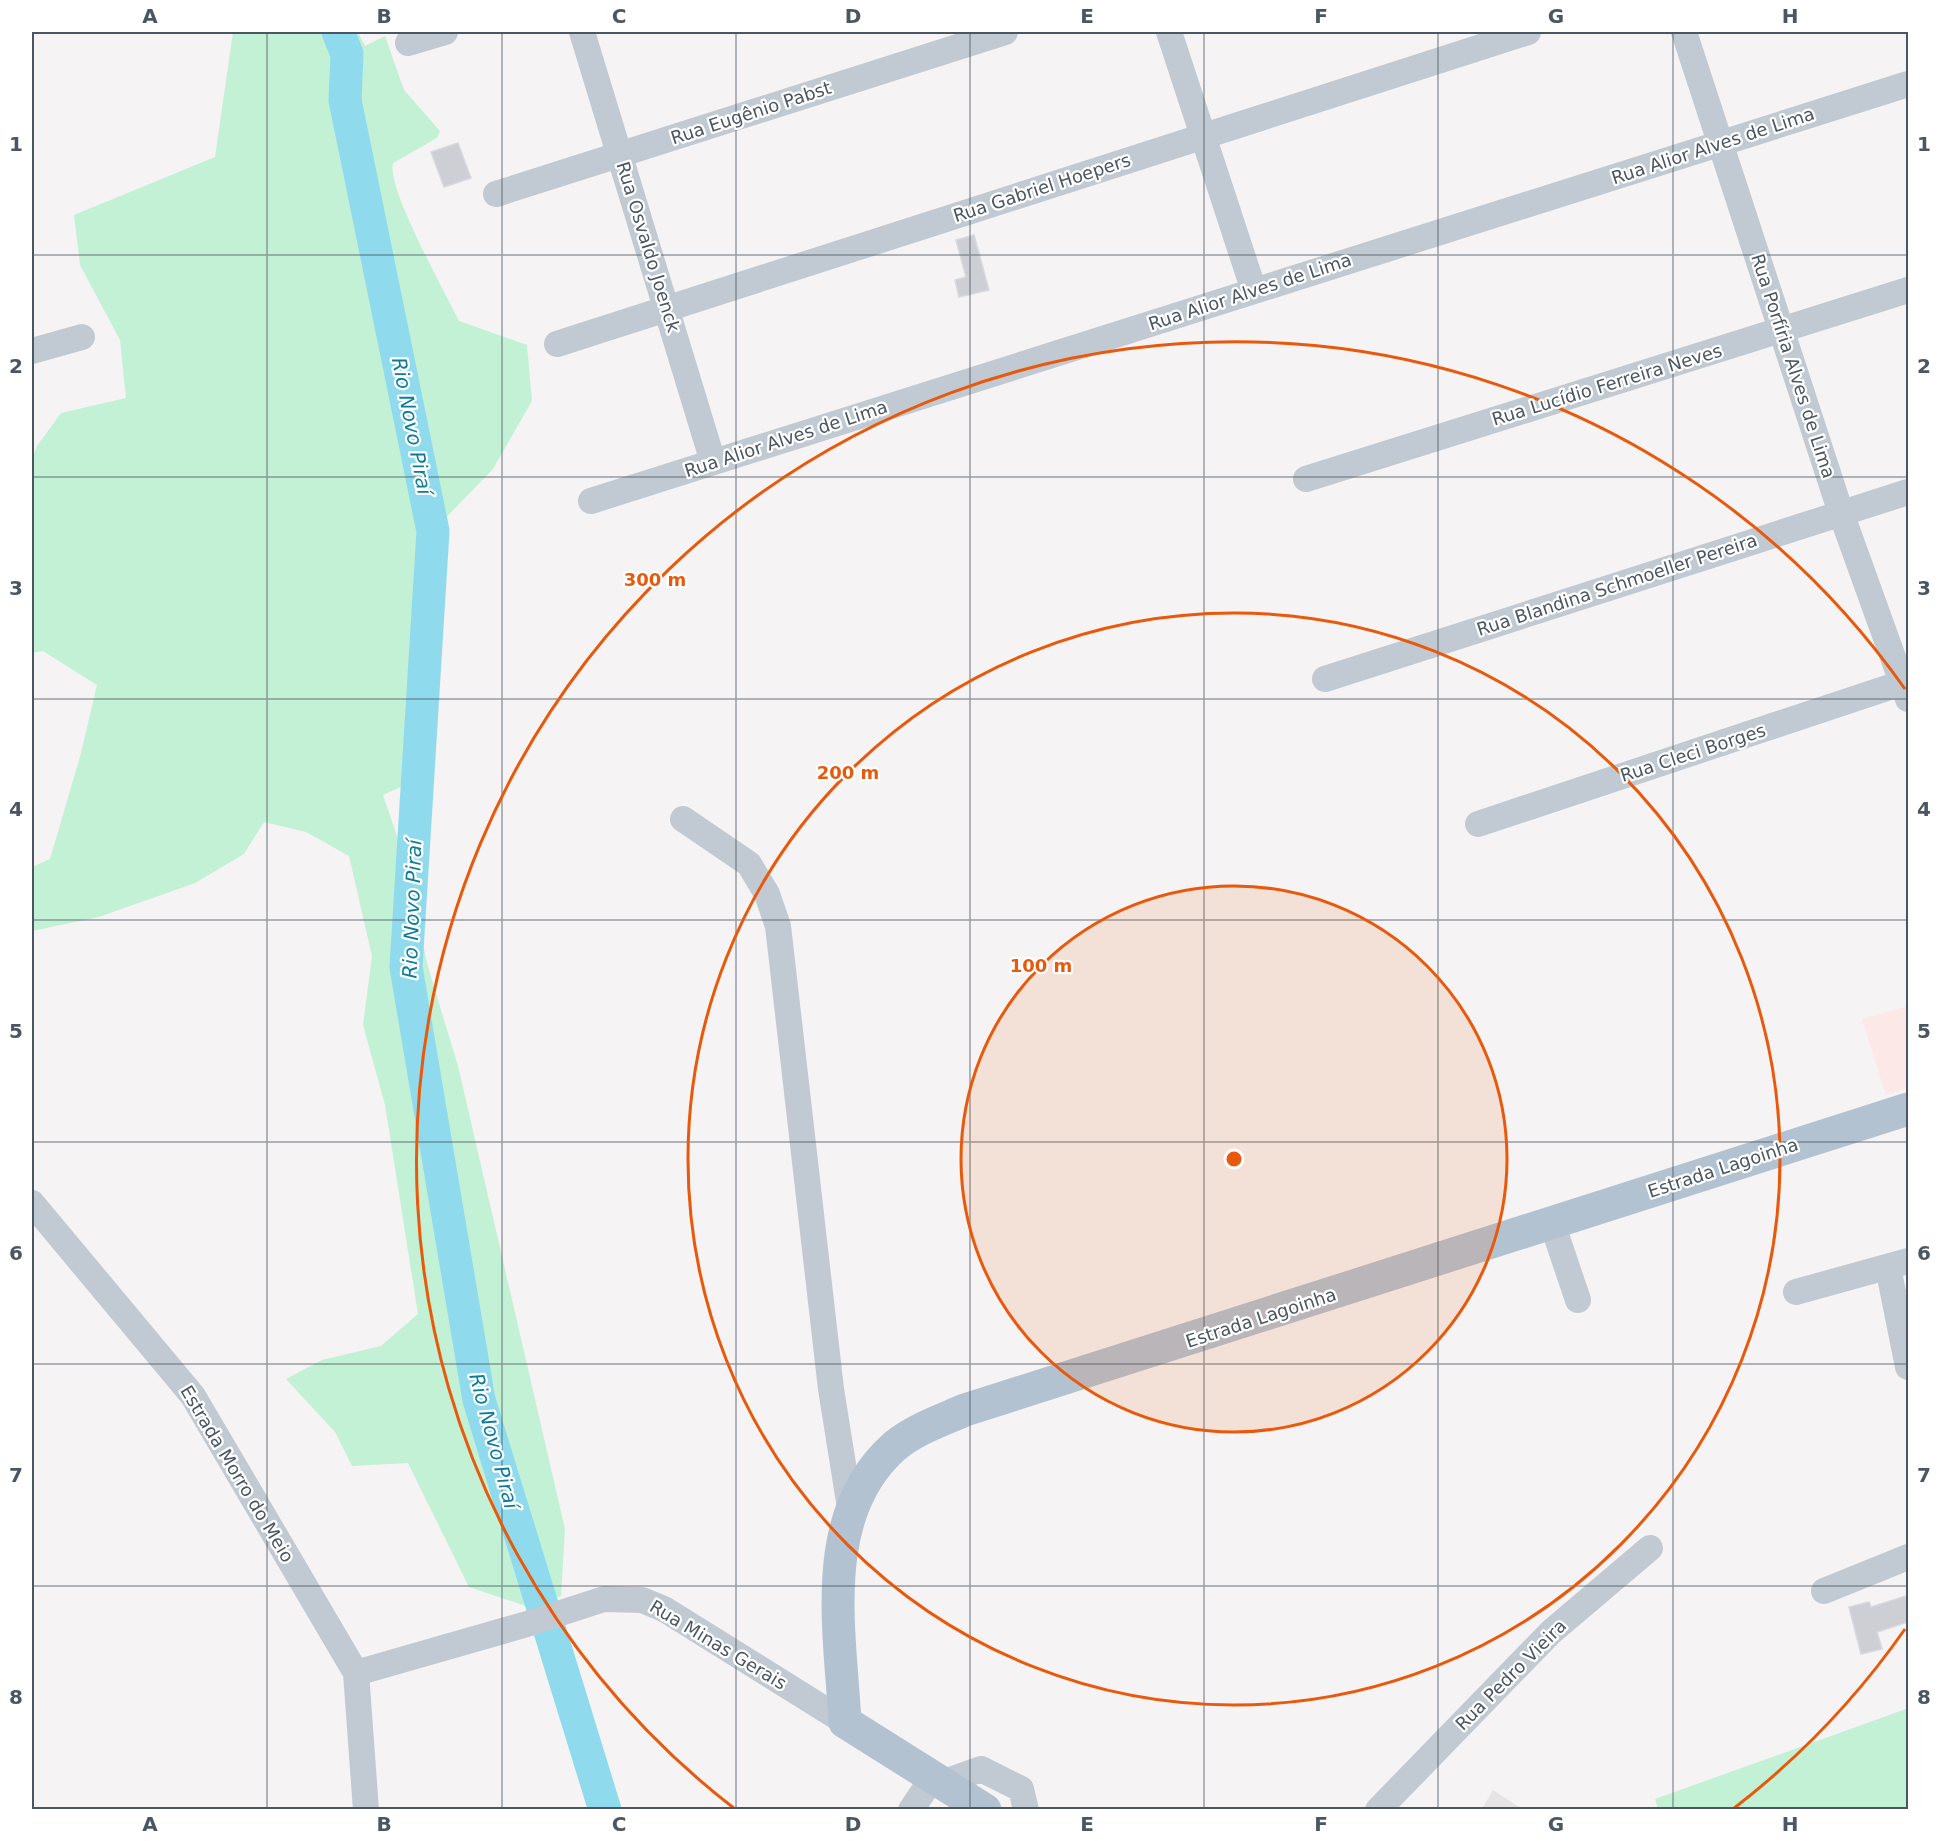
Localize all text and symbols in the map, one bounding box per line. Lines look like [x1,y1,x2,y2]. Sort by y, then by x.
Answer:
text: A [142,4,158,28]
text: B [376,4,392,28]
text: C [612,4,626,28]
text: D [845,4,861,28]
text: E [1080,4,1094,28]
text: F [1314,4,1328,28]
text: G [1548,4,1564,28]
text: H [1782,4,1798,28]
street label: Rua Eugênio Pabst [668,77,834,148]
street label: Rua Alior Alves de Lima [1609,103,1817,188]
text: 1 [9,132,23,156]
text: 1 [1917,132,1931,156]
street label: Rua Gabriel Hoepers [950,149,1133,226]
street label: Rua Osvaldo Joenck [613,159,685,335]
street label: Rua Alior Alves de Lima [1146,249,1354,334]
street label: Rua Porfíria Alves de Lima [1747,251,1840,481]
street label: Rua Lucídio Ferreira Neves [1489,339,1724,430]
text: 2 [9,354,23,378]
text: 2 [1917,354,1931,378]
water label: Rio Novo Piraí [387,355,438,499]
street label: Rua Alior Alves de Lima [682,396,890,481]
street label: Rua Blandina Schmoeller Pereira [1474,529,1760,640]
text: 300 m [624,569,686,590]
text: 3 [9,576,23,600]
text: 3 [1917,576,1931,600]
street label: Rua Cleci Borges [1618,719,1768,786]
text: 200 m [817,762,879,783]
text: 4 [9,797,23,821]
text: 4 [1917,797,1931,821]
water label: Rio Novo Piraí [398,837,427,979]
text: 100 m [1010,955,1072,976]
text: 5 [9,1019,23,1043]
text: 5 [1917,1019,1931,1043]
street label: Estrada Lagoinha [1645,1133,1801,1202]
centre of rings [1224,1149,1244,1169]
text: 6 [9,1241,23,1265]
text: 6 [1917,1241,1931,1265]
street label: Estrada Lagoinha [1183,1283,1339,1352]
water label: Rio Novo Piraí [464,1371,524,1514]
street label: Estrada Morro do Meio [176,1382,299,1566]
text: 7 [9,1463,23,1487]
text: 7 [1917,1463,1931,1487]
street label: Rua Minas Gerais [646,1595,790,1694]
street label: Rua Pedro Vieira [1451,1615,1570,1734]
text: 8 [9,1685,23,1709]
text: 8 [1917,1685,1931,1709]
text: A [142,1812,158,1836]
text: B [376,1812,392,1836]
text: C [612,1812,626,1836]
text: D [845,1812,861,1836]
text: E [1080,1812,1094,1836]
text: F [1314,1812,1328,1836]
text: G [1548,1812,1564,1836]
text: H [1782,1812,1798,1836]

